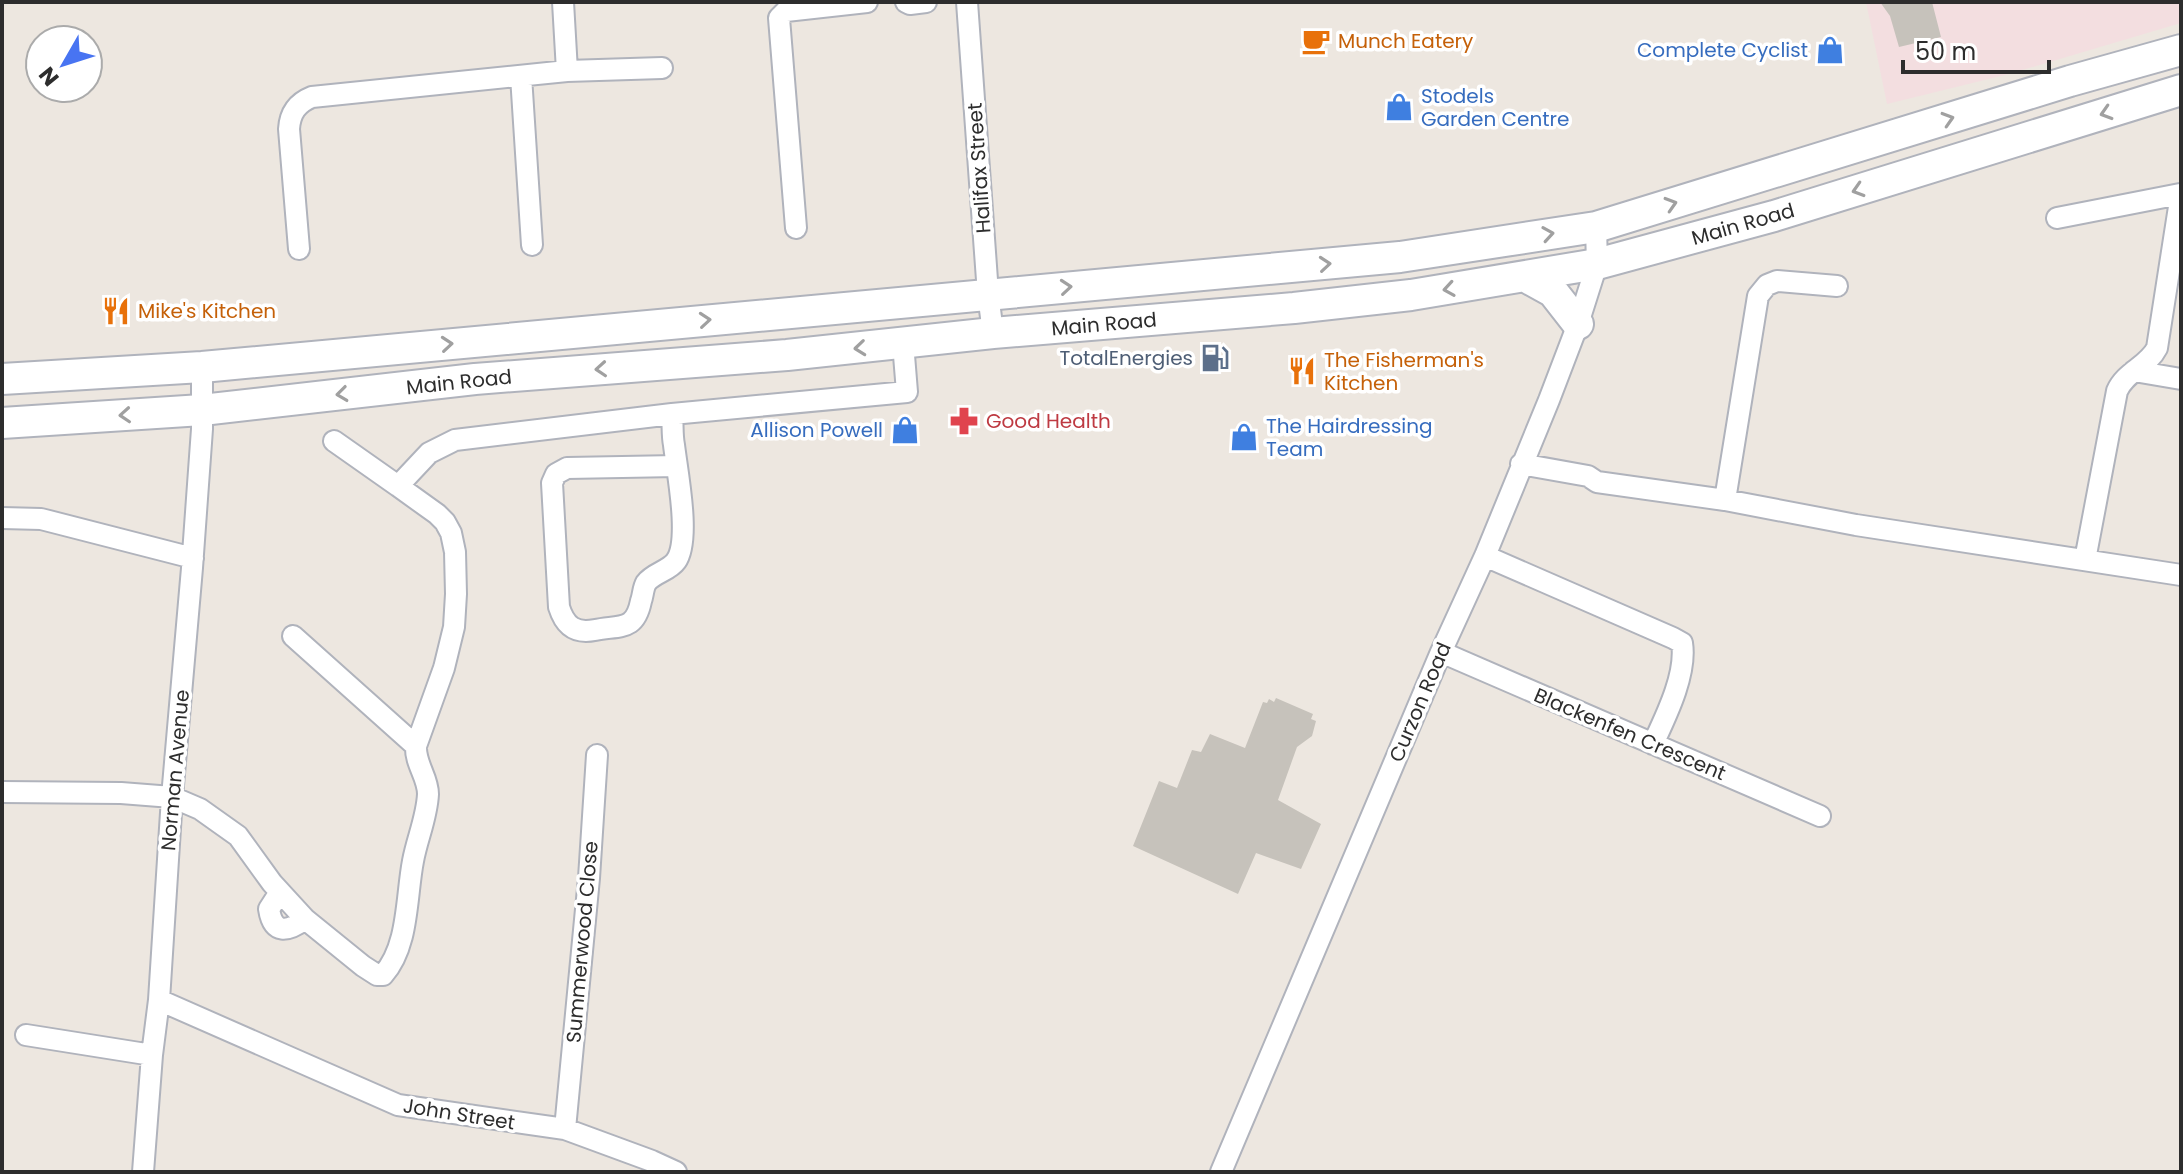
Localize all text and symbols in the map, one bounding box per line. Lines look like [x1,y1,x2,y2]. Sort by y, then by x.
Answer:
north arrow [24,24,104,104]
scale bar [1903,24,2049,74]
cafe icon: Munch Eatery [1301,26,1331,56]
place label: Munch Eatery [1338,27,1473,55]
shop icon: Complete Cyclist [1815,35,1845,65]
text: 50 m [1915,35,1976,68]
place label: Complete Cyclist [1637,36,1808,64]
text: N [32,60,66,92]
place label: Stodels Garden Centre [1421,82,1569,133]
shop icon: Stodels Garden Centre [1384,92,1414,122]
street label: Halifax Street [960,102,998,234]
one-way arrow [2100,103,2114,119]
one-way arrow [1940,113,1954,129]
one-way arrow [1852,181,1866,197]
street label: Main Road [1688,196,1798,252]
one-way arrow [1663,198,1677,214]
one-way arrow [1541,226,1555,243]
one-way arrow [1319,255,1332,272]
one-way arrow [1060,278,1073,295]
one-way arrow [1442,280,1456,297]
restaurant icon: Mike's Kitchen [101,296,131,326]
place label: Mike's Kitchen [138,297,276,325]
street label: Main Road [1050,305,1158,343]
one-way arrow [699,312,712,329]
one-way arrow [441,336,454,353]
one-way arrow [853,339,866,356]
fuel station icon: TotalEnergies [1200,343,1230,373]
place label: TotalEnergies [1059,344,1193,372]
place label: The Fisherman's Kitchen [1324,346,1484,397]
restaurant icon: The Fisherman's Kitchen [1287,356,1317,386]
one-way arrow [594,360,607,377]
street label: Main Road [405,363,513,401]
one-way arrow [335,386,348,403]
one-way arrow [118,406,131,423]
pharmacy icon: Good Health [949,406,979,436]
place label: Good Health [986,407,1111,435]
place label: The Hairdressing Team [1266,412,1433,463]
shop icon: Allison Powell [890,415,920,445]
place label: Allison Powell [750,416,883,444]
shop icon: The Hairdressing Team [1229,422,1259,452]
street label: Curzon Road [1382,638,1458,766]
street label: Blackenfen Crescent [1530,681,1730,787]
street label: Norman Avenue [154,688,196,852]
street label: Summerwood Close [559,840,605,1044]
street label: John Street [401,1091,517,1137]

